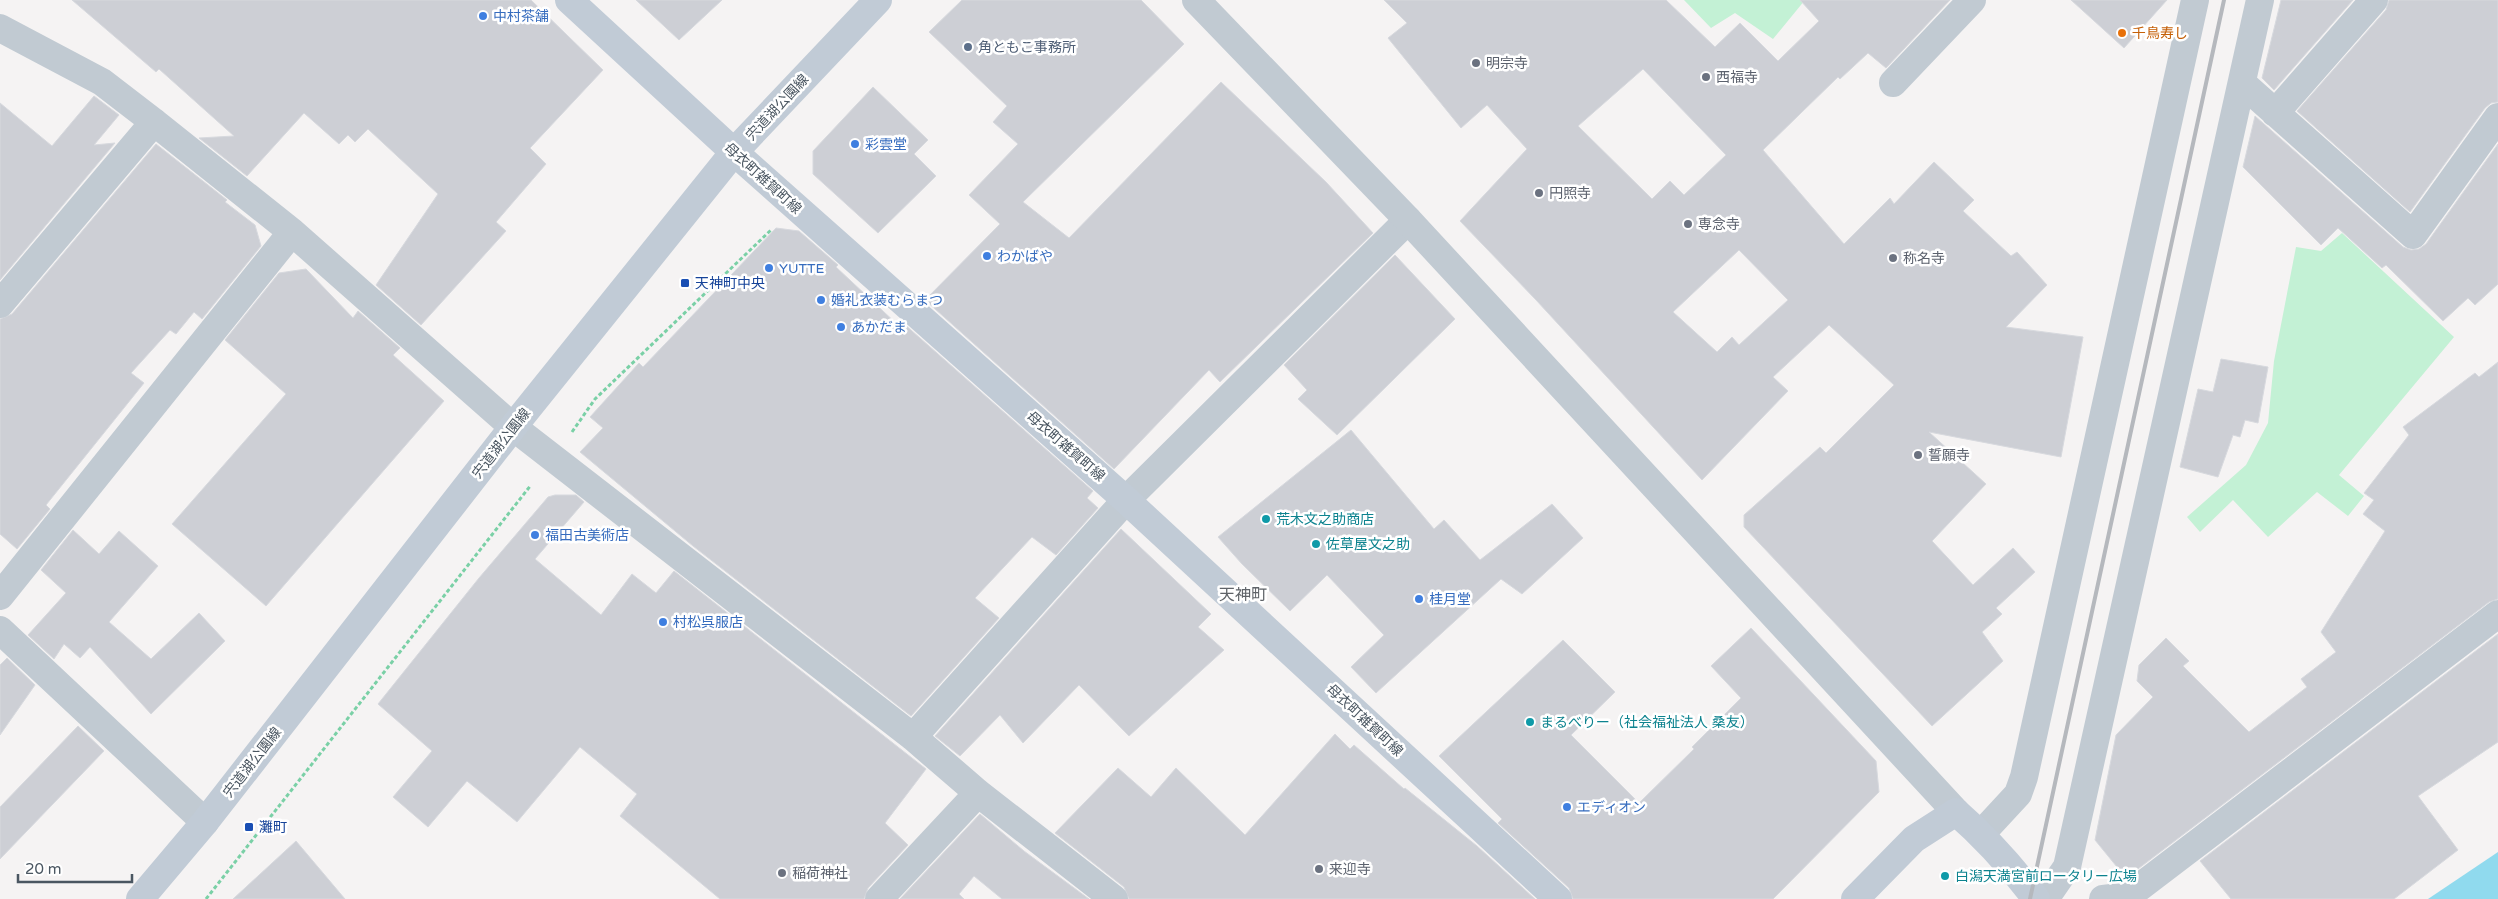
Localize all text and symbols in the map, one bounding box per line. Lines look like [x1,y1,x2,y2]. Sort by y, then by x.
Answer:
place label: 中村茶舗 [493,8,549,25]
marker: 中村茶舗 [477,10,489,22]
place label: 千鳥寿し [2132,25,2188,42]
marker: 千鳥寿し [2116,27,2128,39]
place label: 角ともこ事務所 [978,39,1076,56]
marker: 角ともこ事務所 [962,41,974,53]
place label: 明宗寺 [1486,55,1528,72]
marker: 明宗寺 [1470,57,1482,69]
place label: 西福寺 [1716,69,1758,86]
street label: 宍道湖公園線 [743,71,812,144]
marker: 西福寺 [1700,71,1712,83]
place label: 彩雲堂 [865,136,907,153]
marker: 彩雲堂 [849,138,861,150]
street label: 母衣町雑賀町線 [721,139,805,217]
place label: 円照寺 [1549,185,1591,202]
marker: 円照寺 [1533,187,1545,199]
place label: 専念寺 [1698,216,1740,233]
marker: 専念寺 [1682,218,1694,230]
place label: わかばや [997,248,1053,265]
marker: わかばや [981,250,993,262]
place label: 称名寺 [1903,250,1945,267]
marker: 称名寺 [1887,252,1899,264]
place label: YUTTE [779,260,825,277]
marker: YUTTE [763,262,775,274]
place label: 天神町中央 [695,275,765,292]
marker: 天神町中央 [679,277,691,289]
place label: 婚礼衣装むらまつ [831,292,943,309]
marker: 婚礼衣装むらまつ [815,294,827,306]
place label: あかだま [851,319,907,336]
marker: あかだま [835,321,847,333]
street label: 宍道湖公園線 [469,405,534,482]
street label: 母衣町雑賀町線 [1023,408,1108,485]
place label: 誓願寺 [1928,447,1970,464]
marker: 誓願寺 [1912,449,1924,461]
place label: 荒木文之助商店 [1276,511,1374,528]
marker: 荒木文之助商店 [1260,513,1272,525]
place label: 福田古美術店 [545,527,629,544]
marker: 福田古美術店 [529,529,541,541]
place label: 佐草屋文之助 [1326,536,1410,553]
marker: 佐草屋文之助 [1310,538,1322,550]
district label: 天神町 [1219,585,1267,605]
place label: 桂月堂 [1429,591,1471,608]
marker: 桂月堂 [1413,593,1425,605]
place label: 村松呉服店 [673,614,743,631]
marker: 村松呉服店 [657,616,669,628]
street label: 母衣町雑賀町線 [1323,681,1406,760]
place label: まるべりー（社会福祉法人 桑友） [1540,714,1754,731]
marker: まるべりー（社会福祉法人 桑友） [1524,716,1536,728]
street label: 宍道湖公園線 [220,724,285,801]
place label: エディオン [1577,799,1646,816]
marker: エディオン [1561,801,1573,813]
place label: 灘町 [259,819,287,836]
marker: 灘町 [243,821,255,833]
scale bar [18,852,131,884]
text: 20 m [25,860,62,878]
place label: 来迎寺 [1329,861,1371,878]
marker: 来迎寺 [1313,863,1325,875]
place label: 稲荷神社 [792,865,848,882]
marker: 稲荷神社 [776,867,788,879]
place label: 白潟天満宮前ロータリー広場 [1955,868,2137,885]
marker: 白潟天満宮前ロータリー広場 [1939,870,1951,882]

